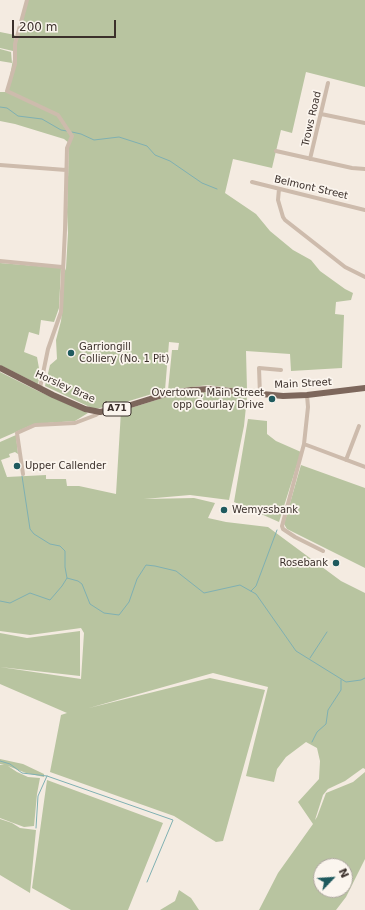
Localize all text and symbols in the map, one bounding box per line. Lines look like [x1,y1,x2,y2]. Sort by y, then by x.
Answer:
scale bar [14,12,118,38]
text: 200 m [19,20,57,34]
street label: Trows Road [300,90,324,148]
street label: Belmont Street [273,174,349,202]
place label: Garriongill Colliery (No. 1 Pit) [79,341,169,364]
marker: Garriongill Colliery (No. 1 Pit) [66,348,76,358]
street label: Horsley Brae [33,368,97,406]
street label: Main Street [274,377,332,391]
place label: Overtown, Main Street opp Gourlay Drive [152,387,264,410]
marker: Overtown, Main Street opp Gourlay Drive [267,394,277,404]
road number: A71 [103,402,131,416]
place label: Upper Callender [25,460,106,472]
marker: Upper Callender [12,461,22,471]
place label: Wemyssbank [232,504,298,516]
marker: Wemyssbank [219,505,229,515]
place label: Rosebank [279,557,328,569]
marker: Rosebank [331,558,341,568]
north arrow [313,858,353,898]
text: N [336,866,351,880]

